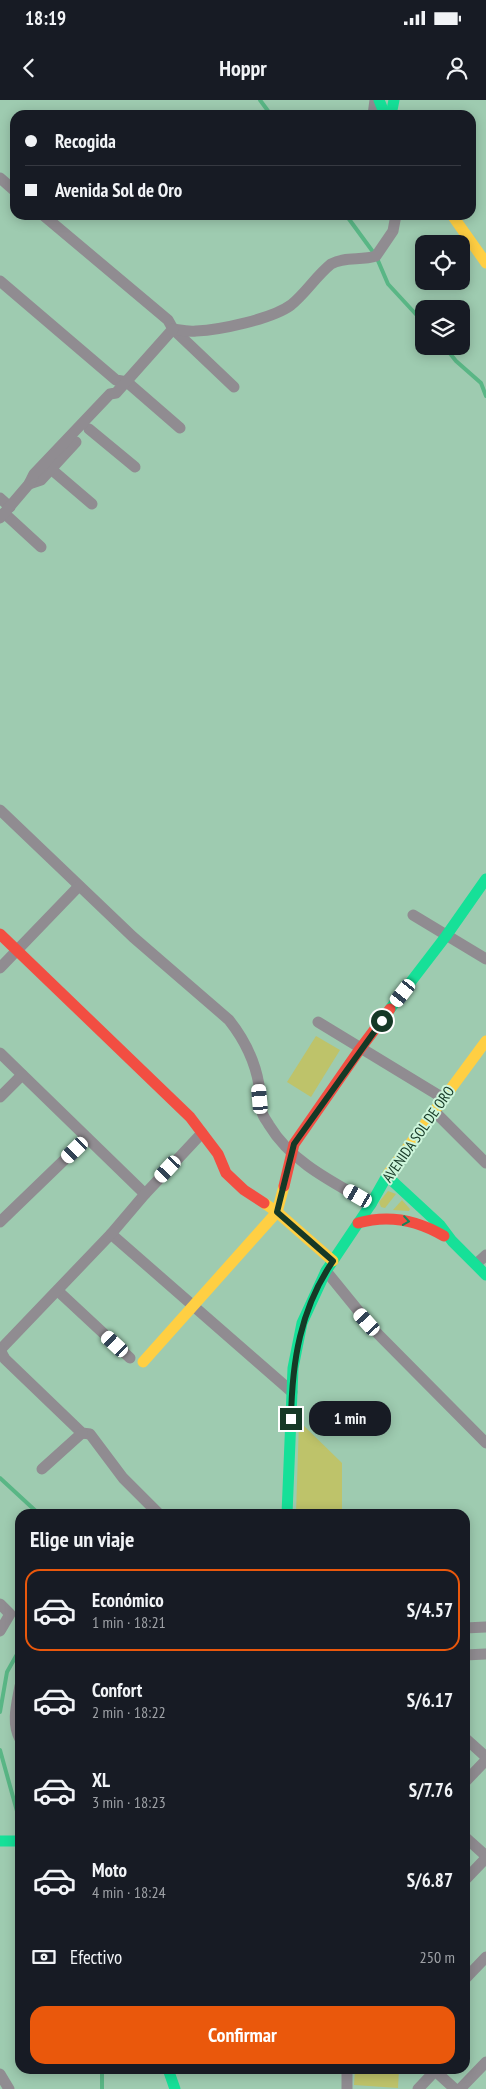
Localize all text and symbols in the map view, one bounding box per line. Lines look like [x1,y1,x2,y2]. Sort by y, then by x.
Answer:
text: 18:19 [25,6,66,30]
icon: back [15,54,43,82]
text: Hoppr [219,54,267,82]
icon: person [443,54,471,82]
text: Recogida [55,129,116,153]
text: Avenida Sol de Oro [55,178,182,202]
map controls [415,235,470,355]
button: locate [415,235,470,290]
button: layers [415,300,470,355]
car [387,977,418,1009]
route start [371,1010,393,1032]
street label: AVENIDA SOL DE ORO [378,1082,458,1186]
car [251,1083,268,1115]
car [58,1134,91,1166]
car [152,1153,183,1185]
car [341,1182,374,1210]
one-way arrow [402,1215,410,1226]
car [351,1306,382,1338]
car [98,1328,131,1360]
callout: 1 min [308,1402,391,1436]
route end [280,1408,302,1430]
text: 1 min [334,1408,366,1428]
text: Elige un viaje [30,1525,134,1553]
icon: car [32,1588,77,1633]
text: Económico [92,1588,164,1612]
text: S/4.57 [407,1598,453,1622]
text: 1 min · 18:21 [92,1612,166,1632]
icon: car [32,1678,77,1723]
text: Confort [92,1678,142,1702]
text: S/6.17 [407,1688,453,1712]
text: 2 min · 18:22 [92,1702,166,1722]
icon: car [32,1768,77,1813]
text: XL [92,1768,110,1792]
text: S/7.76 [409,1778,453,1802]
text: 3 min · 18:23 [92,1792,166,1812]
icon: car [32,1858,77,1903]
text: Moto [92,1858,127,1882]
text: S/6.87 [407,1868,453,1892]
text: 4 min · 18:24 [92,1882,166,1902]
icon: cash [30,1943,58,1971]
text: Efectivo [70,1945,122,1969]
text: 250 m [420,1947,455,1967]
button: Confirmar [30,2006,455,2064]

